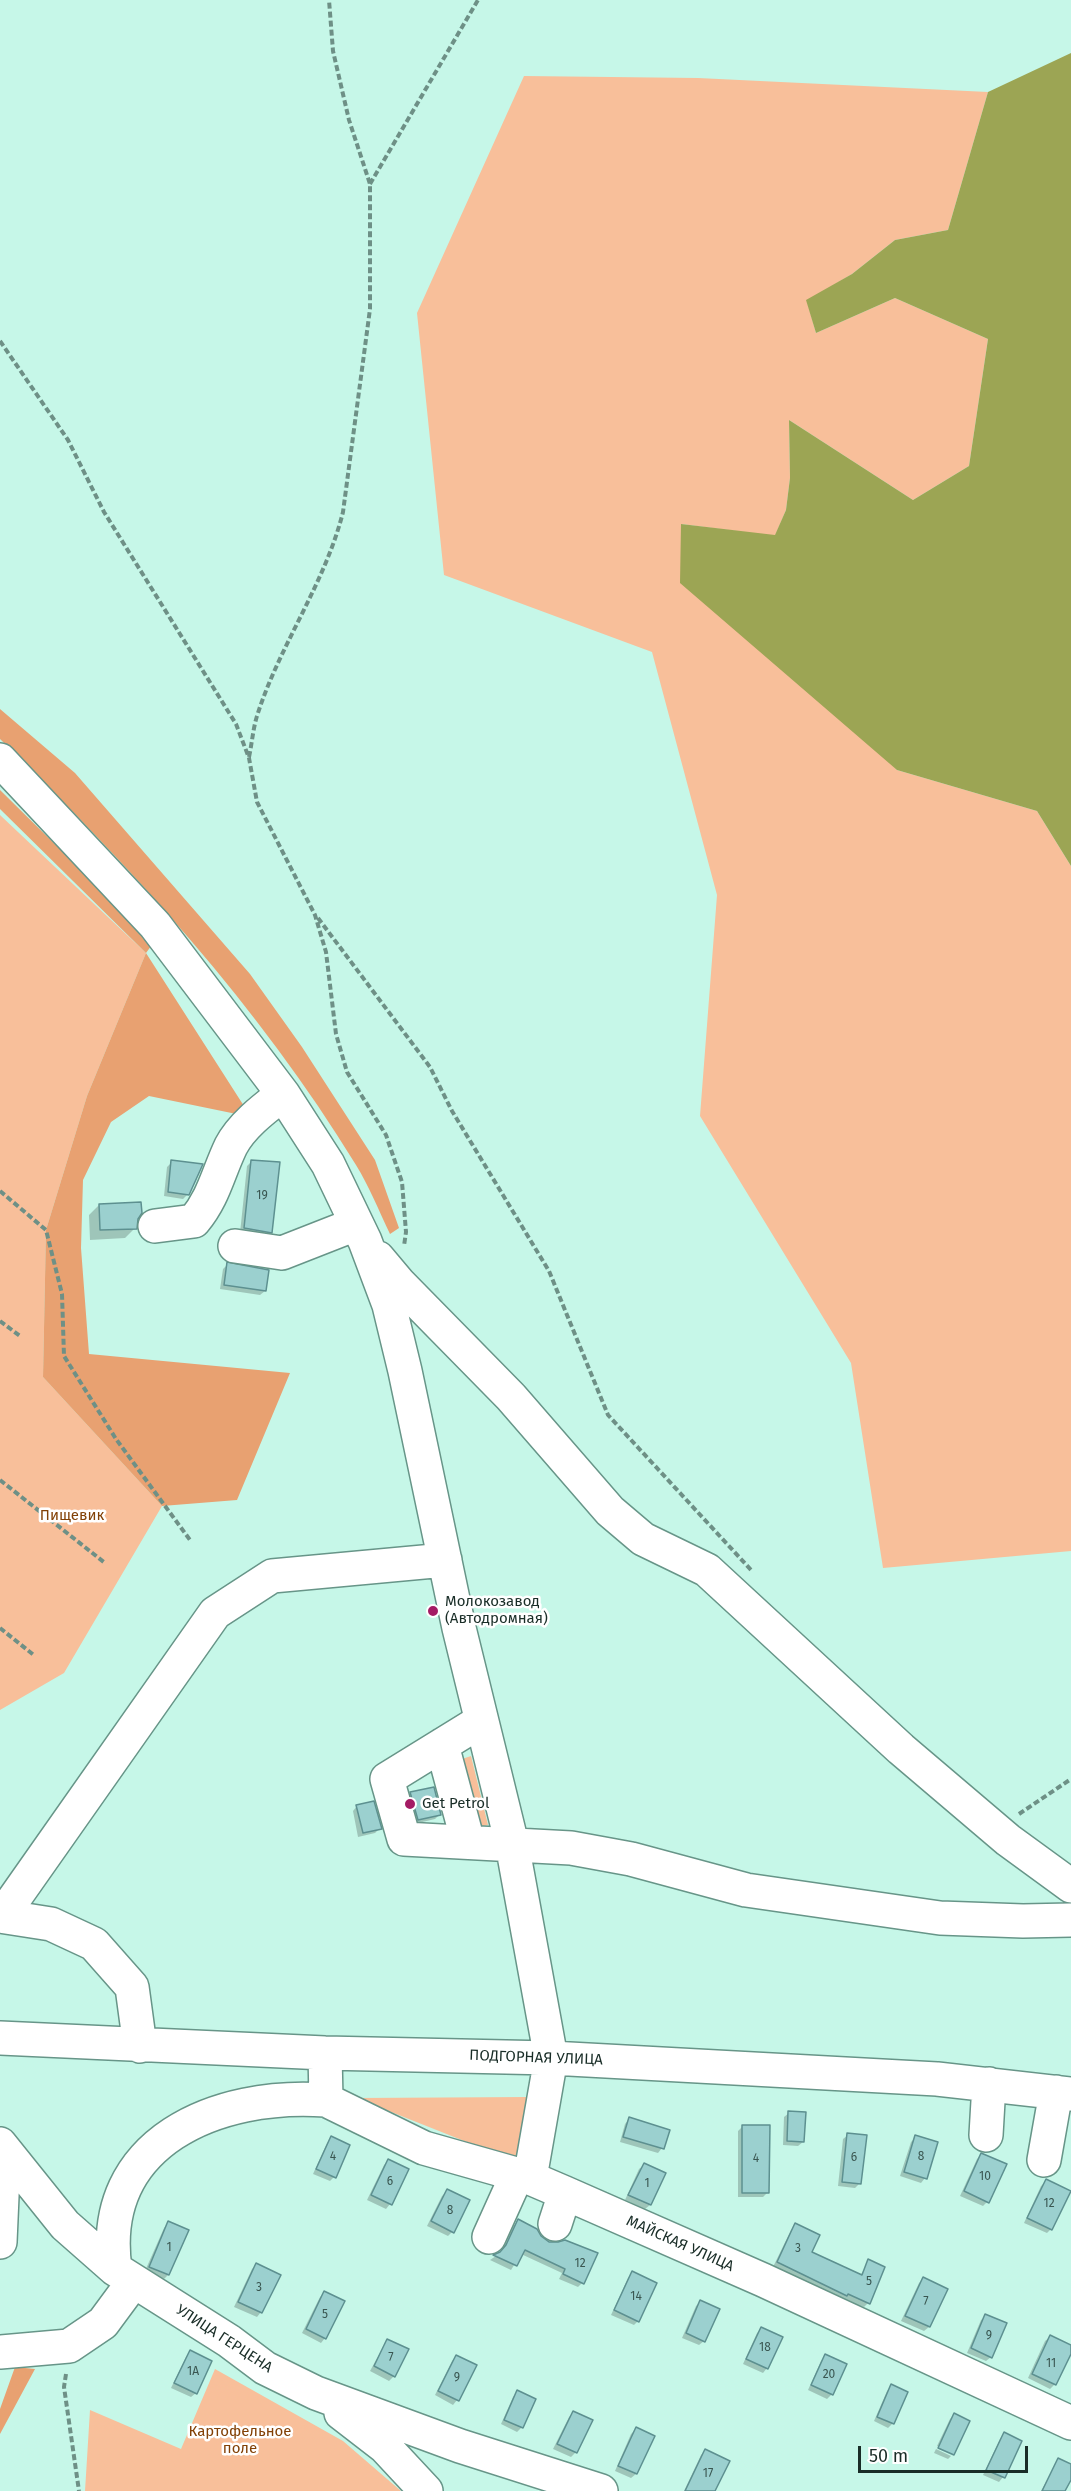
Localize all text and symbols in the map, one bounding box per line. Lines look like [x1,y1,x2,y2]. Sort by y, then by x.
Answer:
house number: 19 [256,1189,268,1203]
park label: Пищевик [40,1507,104,1525]
place label: Молокозавод (Автодромная) [445,1593,548,1628]
marker: Молокозавод (Автодромная) [426,1604,440,1618]
place label: Get Petrol [422,1795,489,1813]
marker: Get Petrol [403,1797,417,1811]
street label: ПОДГОРНАЯ УЛИЦА [469,2047,603,2069]
house number: 4 [330,2150,336,2164]
house number: 8 [918,2150,924,2164]
house number: 6 [851,2151,857,2165]
house number: 4 [753,2152,759,2166]
house number: 10 [979,2170,991,2184]
house number: 6 [387,2175,393,2189]
house number: 1 [644,2177,650,2191]
house number: 12 [1043,2197,1055,2211]
house number: 8 [447,2204,453,2218]
street label: МАЙСКАЯ УЛИЦА [623,2212,737,2276]
house number: 1 [166,2241,172,2255]
house number: 3 [795,2242,801,2256]
house number: 12 [574,2257,586,2271]
house number: 5 [866,2275,872,2289]
house number: 3 [256,2281,262,2295]
house number: 14 [630,2290,642,2304]
house number: 7 [923,2295,929,2309]
street label: УЛИЦА ГЕРЦЕНА [172,2301,276,2377]
house number: 5 [322,2308,328,2322]
house number: 9 [986,2329,992,2343]
house number: 18 [759,2341,771,2355]
house number: 7 [388,2351,394,2365]
house number: 11 [1046,2357,1056,2371]
house number: 1А [187,2365,199,2379]
house number: 20 [823,2368,835,2382]
house number: 9 [454,2371,460,2385]
park label: Картофельное поле [188,2423,292,2458]
scale bar [861,2434,1030,2472]
text: 50 m [869,2445,908,2467]
house number: 17 [703,2467,713,2481]

